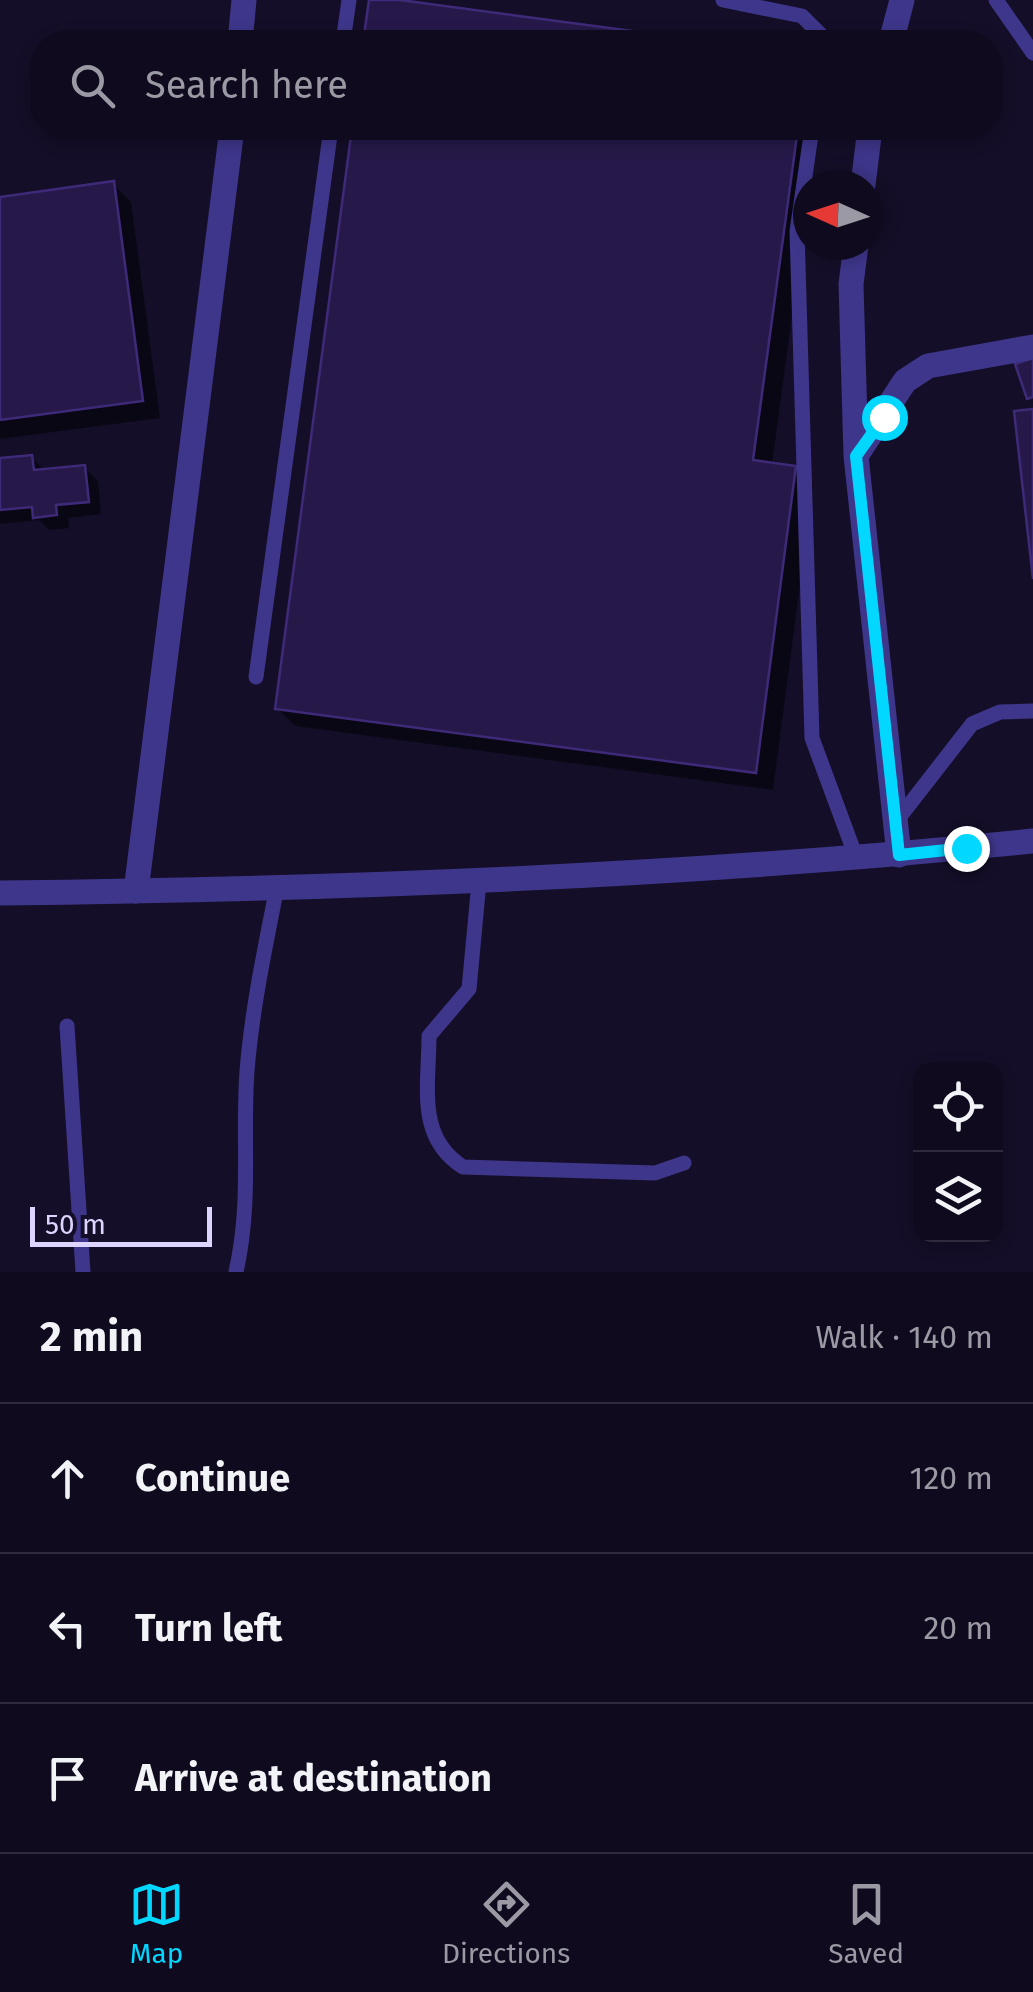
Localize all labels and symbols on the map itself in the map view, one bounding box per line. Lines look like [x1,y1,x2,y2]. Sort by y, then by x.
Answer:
north arrow [793,170,883,260]
route start [862,395,908,441]
route end [944,826,990,872]
scale bar [30,1202,212,1246]

